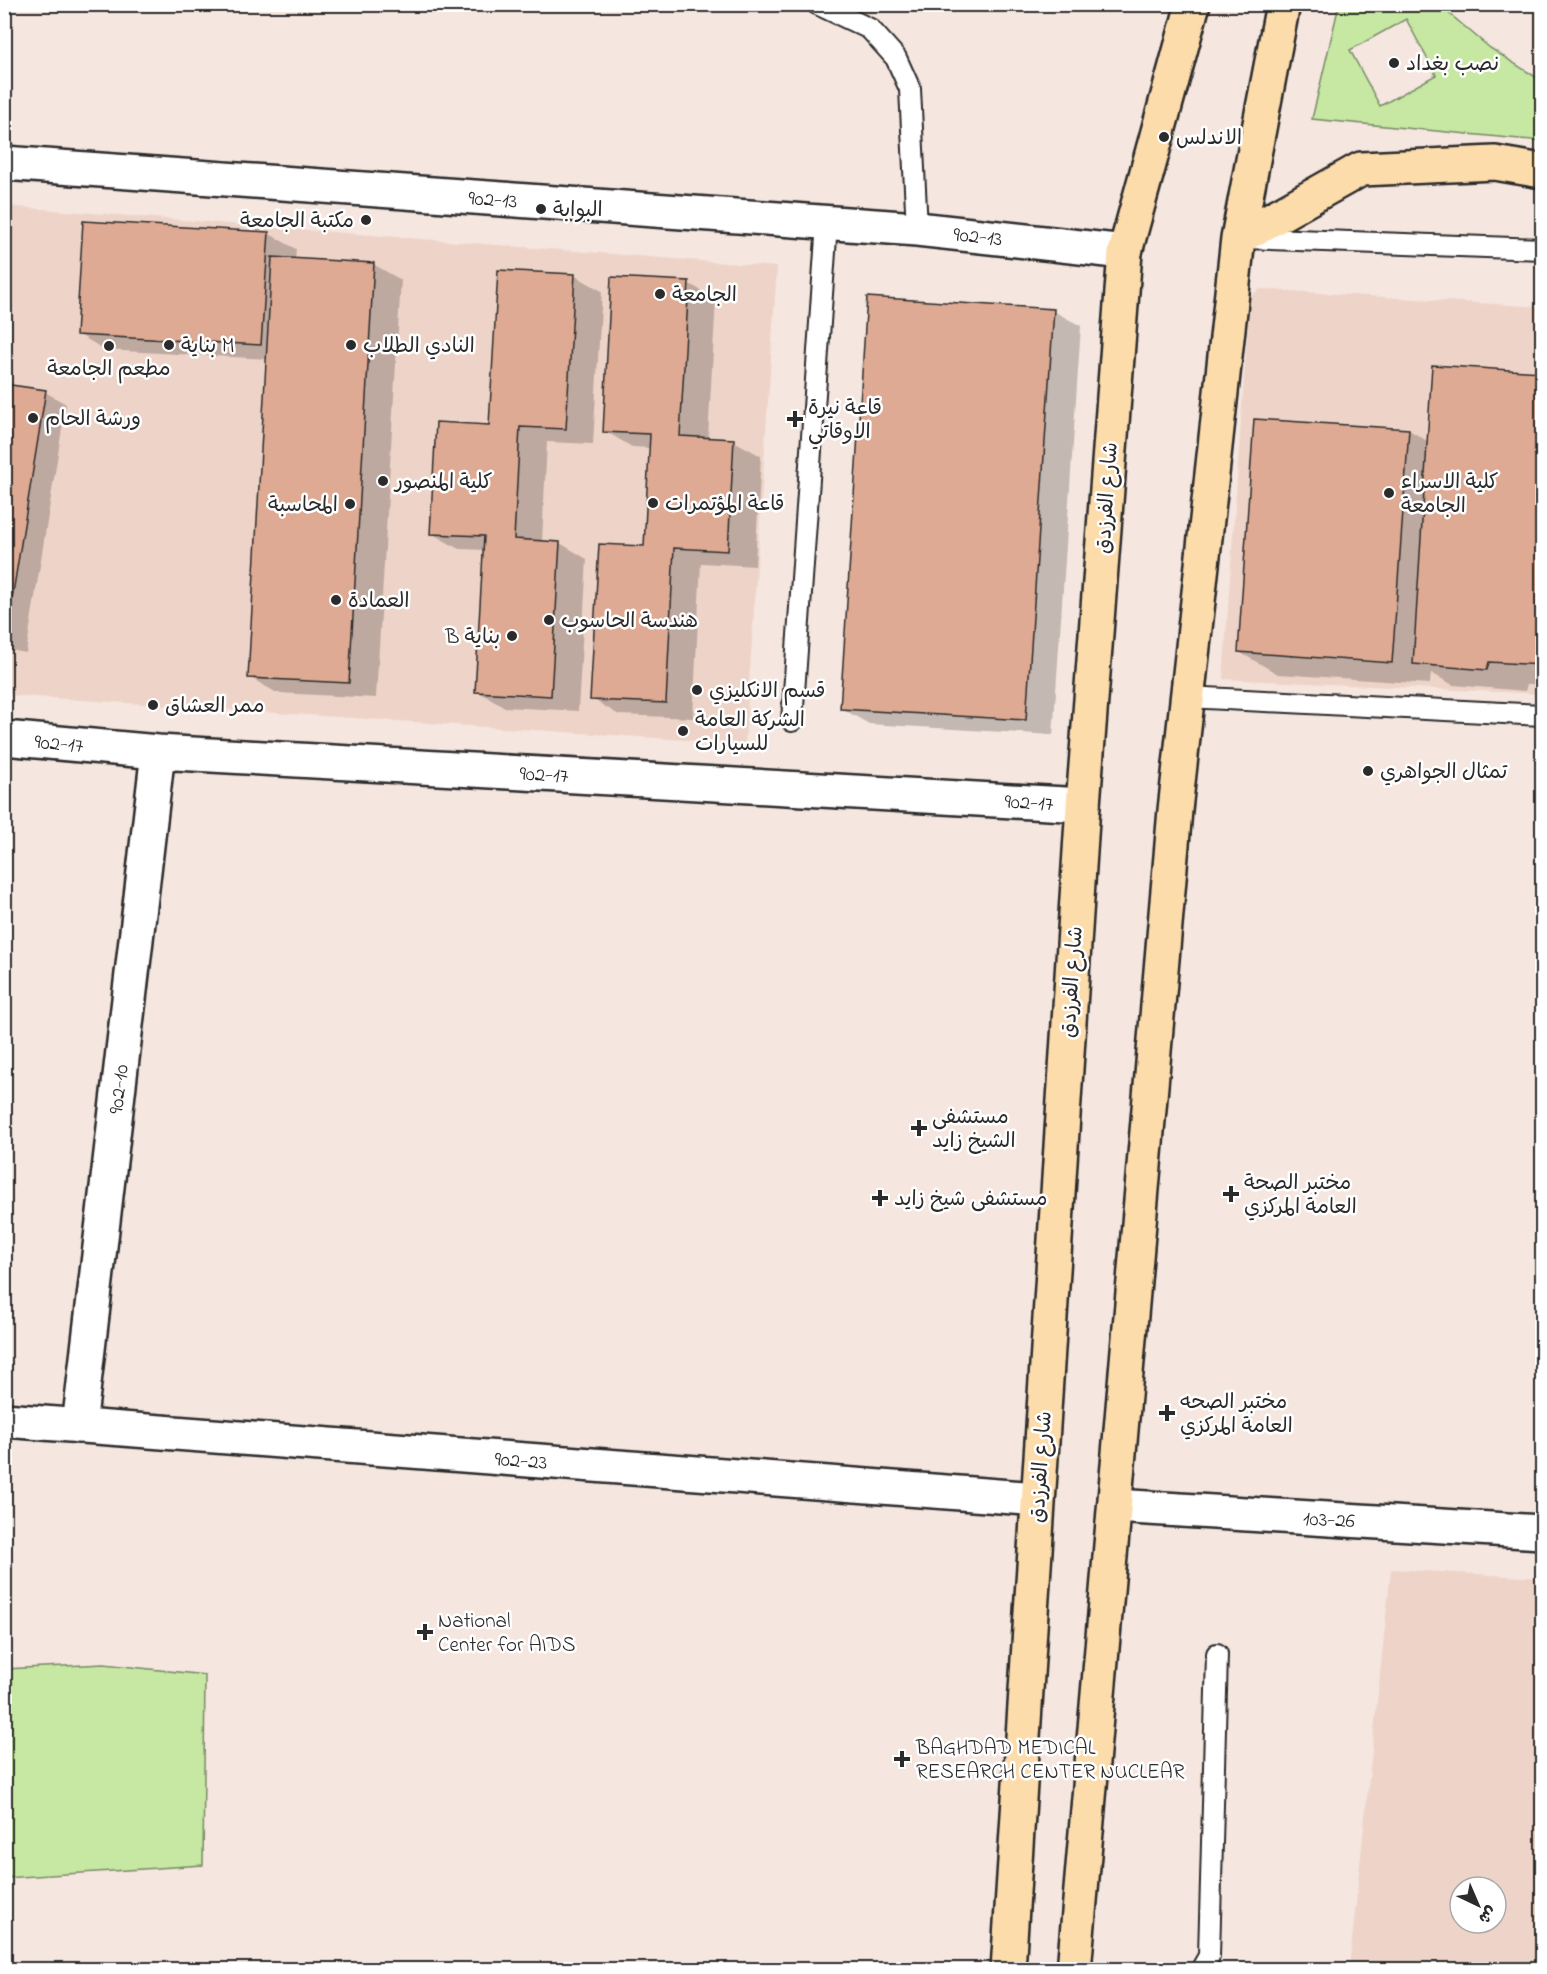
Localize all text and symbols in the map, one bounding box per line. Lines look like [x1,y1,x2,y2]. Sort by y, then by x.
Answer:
place label: نصب بغداد [1406,50,1499,80]
marker: نصب بغداد [1387,56,1401,70]
place label: الاندلس [1176,124,1242,154]
marker: الاندلس [1157,130,1171,144]
street label: 902-13 [467,184,518,218]
place label: البوابة [553,196,603,226]
marker: البوابة [534,202,548,216]
place label: مكتبة الجامعة [240,207,354,237]
marker: مكتبة الجامعة [359,213,373,227]
street label: 902-13 [952,221,1004,255]
place label: الجامعة [672,281,737,311]
marker: الجامعة [653,287,667,301]
place label: بناية M [181,332,234,362]
place label: النادي الطلاب [363,332,475,362]
marker: بناية M [162,338,176,352]
marker: النادي الطلاب [344,338,358,352]
marker: مطعم الجامعة [102,339,116,353]
place label: مطعم الجامعة [47,355,171,385]
place label: قاعة نيرة الاوقاتي [808,394,882,450]
place label: ورشة الحام [45,405,141,435]
marker: قاعة نيرة الاوقاتي [786,410,804,428]
marker: ورشة الحام [26,411,40,425]
street label: شارع الفرزدق [1089,441,1127,555]
place label: كلية المنصور [393,468,492,498]
place label: كلية الاسراء الجامعة [1401,468,1499,522]
marker: كلية المنصور [376,474,390,488]
marker: كلية الاسراء الجامعة [1382,486,1396,500]
place label: قاعة المؤتمرات [665,490,785,520]
place label: المحاسبة [268,491,338,521]
marker: قاعة المؤتمرات [646,496,660,510]
marker: المحاسبة [343,497,357,511]
place label: العمادة [348,587,410,617]
marker: العمادة [329,593,343,607]
place label: هندسة الحاسوب [561,607,698,637]
marker: هندسة الحاسوب [542,613,556,627]
place label: B بناية [444,623,500,653]
marker: B بناية [505,629,519,643]
place label: قسم الانكليزي [709,677,825,707]
marker: قسم الانكليزي [690,683,704,697]
place label: ممر العشاق [165,692,265,722]
marker: ممر العشاق [146,698,160,712]
place label: الشركة العامة للسيارات [695,706,805,760]
marker: الشركة العامة للسيارات [676,724,690,738]
street label: 902-17 [33,728,85,762]
place label: تمثال الجواهري [1380,758,1508,788]
street label: 902-17 [519,760,570,792]
marker: تمثال الجواهري [1361,764,1375,778]
street label: 902-17 [1004,788,1055,820]
street label: شارع الفرزدق [1054,925,1092,1039]
street label: 902-10 [102,1063,138,1116]
place label: مستشفى الشيخ زايد [932,1103,1016,1157]
marker: مستشفى الشيخ زايد [910,1119,928,1137]
place label: مختبر الصحة العامة المركزي [1244,1169,1357,1223]
place label: مستشفى شيخ زايد [894,1185,1048,1215]
marker: مختبر الصحة العامة المركزي [1222,1185,1240,1203]
marker: مستشفى شيخ زايد [871,1189,889,1207]
place label: مختبر الصحه العامة المركزي [1180,1388,1293,1442]
marker: مختبر الصحه العامة المركزي [1158,1404,1176,1422]
street label: شارع الفرزدق [1023,1410,1061,1524]
street label: 902-23 [493,1445,548,1479]
street label: 103-26 [1302,1505,1356,1537]
place label: National Center for AIDS [438,1607,575,1661]
marker: National Center for AIDS [416,1623,434,1641]
place label: BAGHDAD MEDICAL RESEARCH CENTER NUCLEAR [915,1734,1185,1788]
marker: BAGHDAD MEDICAL RESEARCH CENTER NUCLEAR [893,1750,911,1768]
north arrow [1448,1875,1508,1935]
text: ش [1472,1900,1502,1929]

